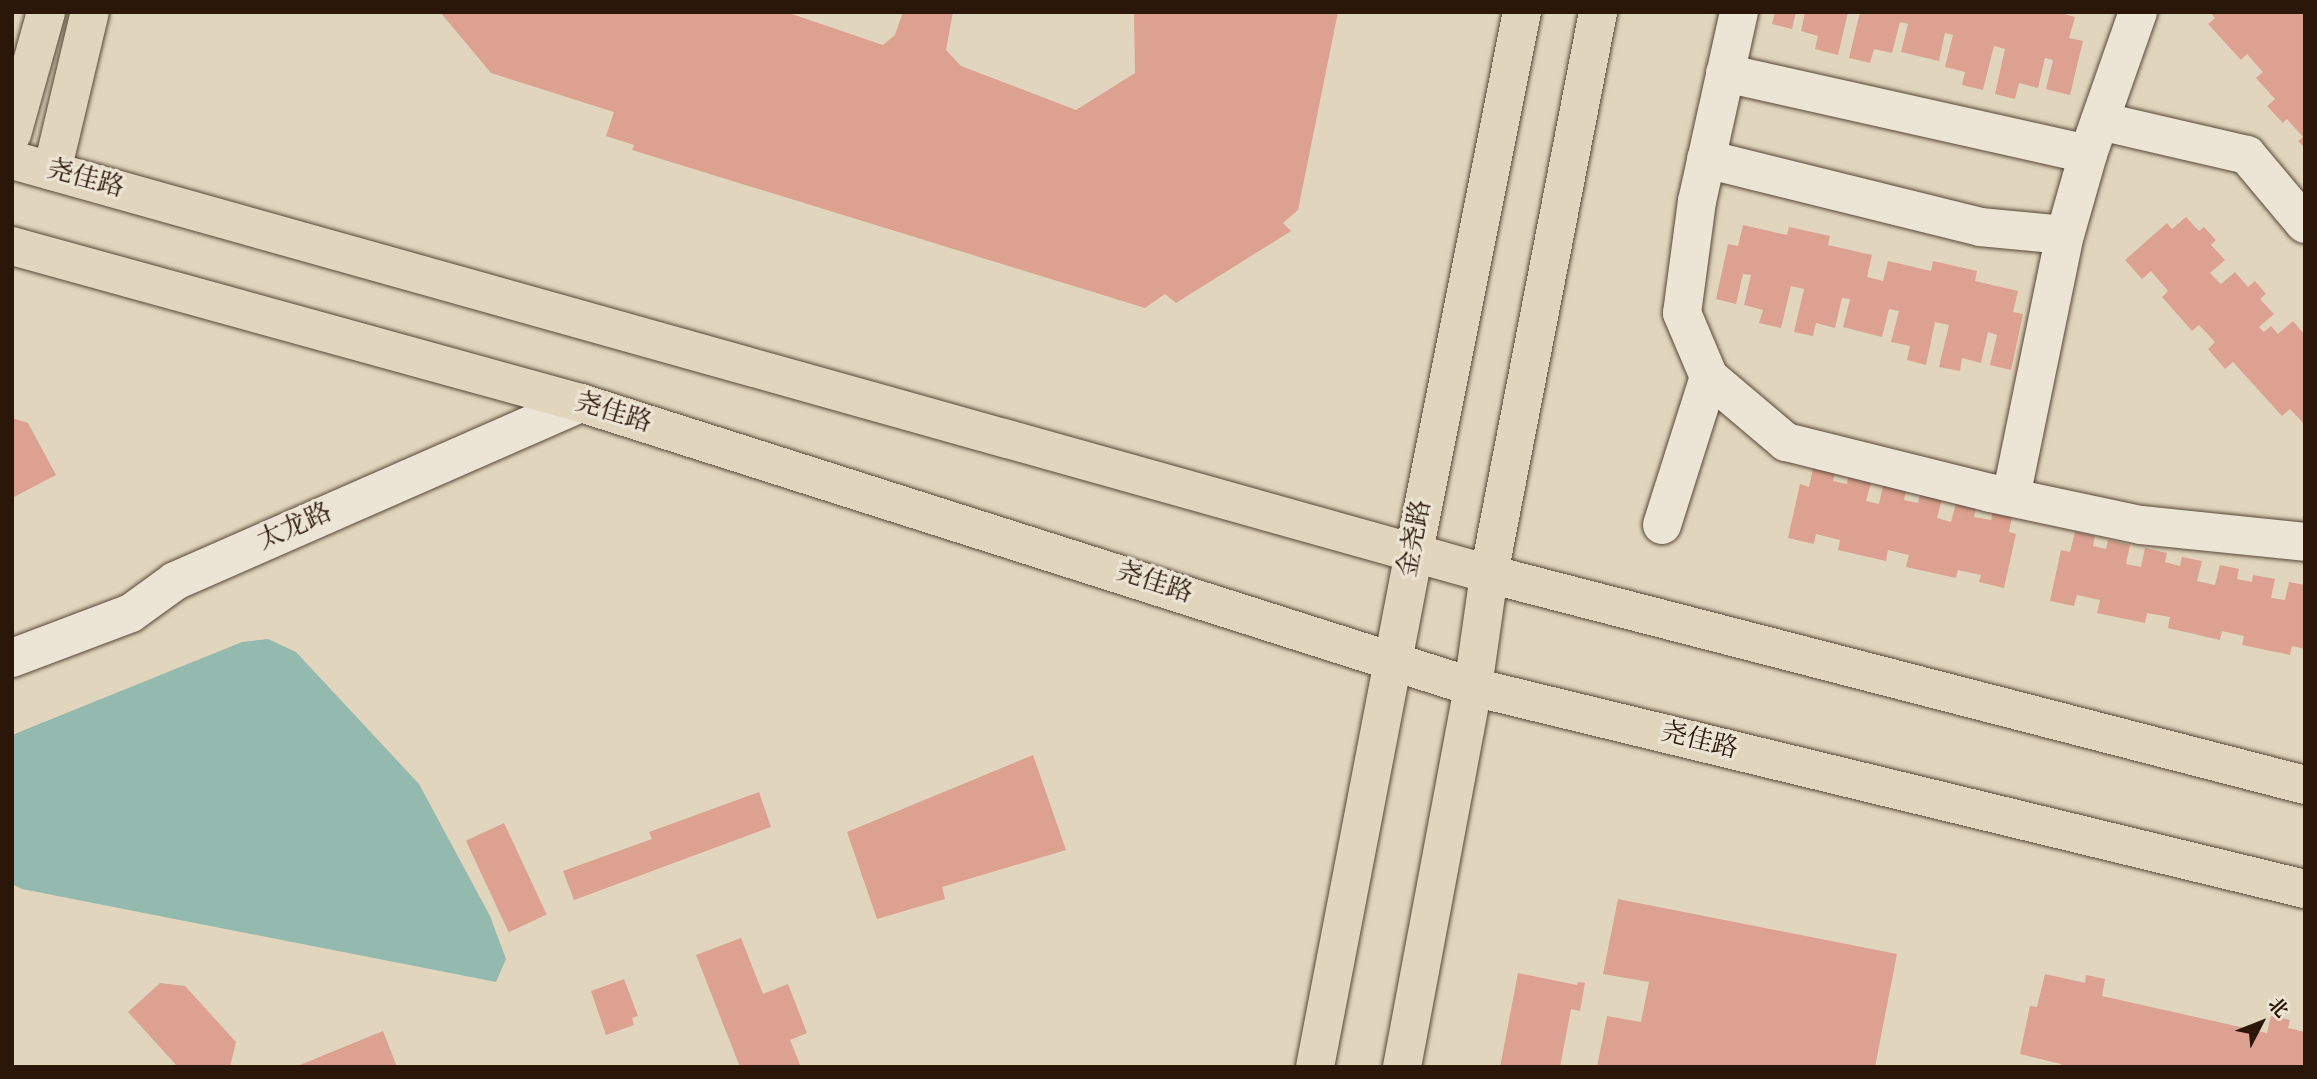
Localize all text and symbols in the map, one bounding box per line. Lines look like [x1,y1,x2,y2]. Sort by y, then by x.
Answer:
street label: 尧佳路 [43,155,127,205]
street label: 尧佳路 [571,388,655,440]
street label: 太龙路 [253,498,337,558]
street label: 金尧路 [1393,498,1439,580]
street label: 尧佳路 [1112,557,1196,611]
street label: 尧佳路 [1657,717,1741,767]
north arrow [2226,988,2296,1058]
text: 北 [2264,995,2290,1022]

